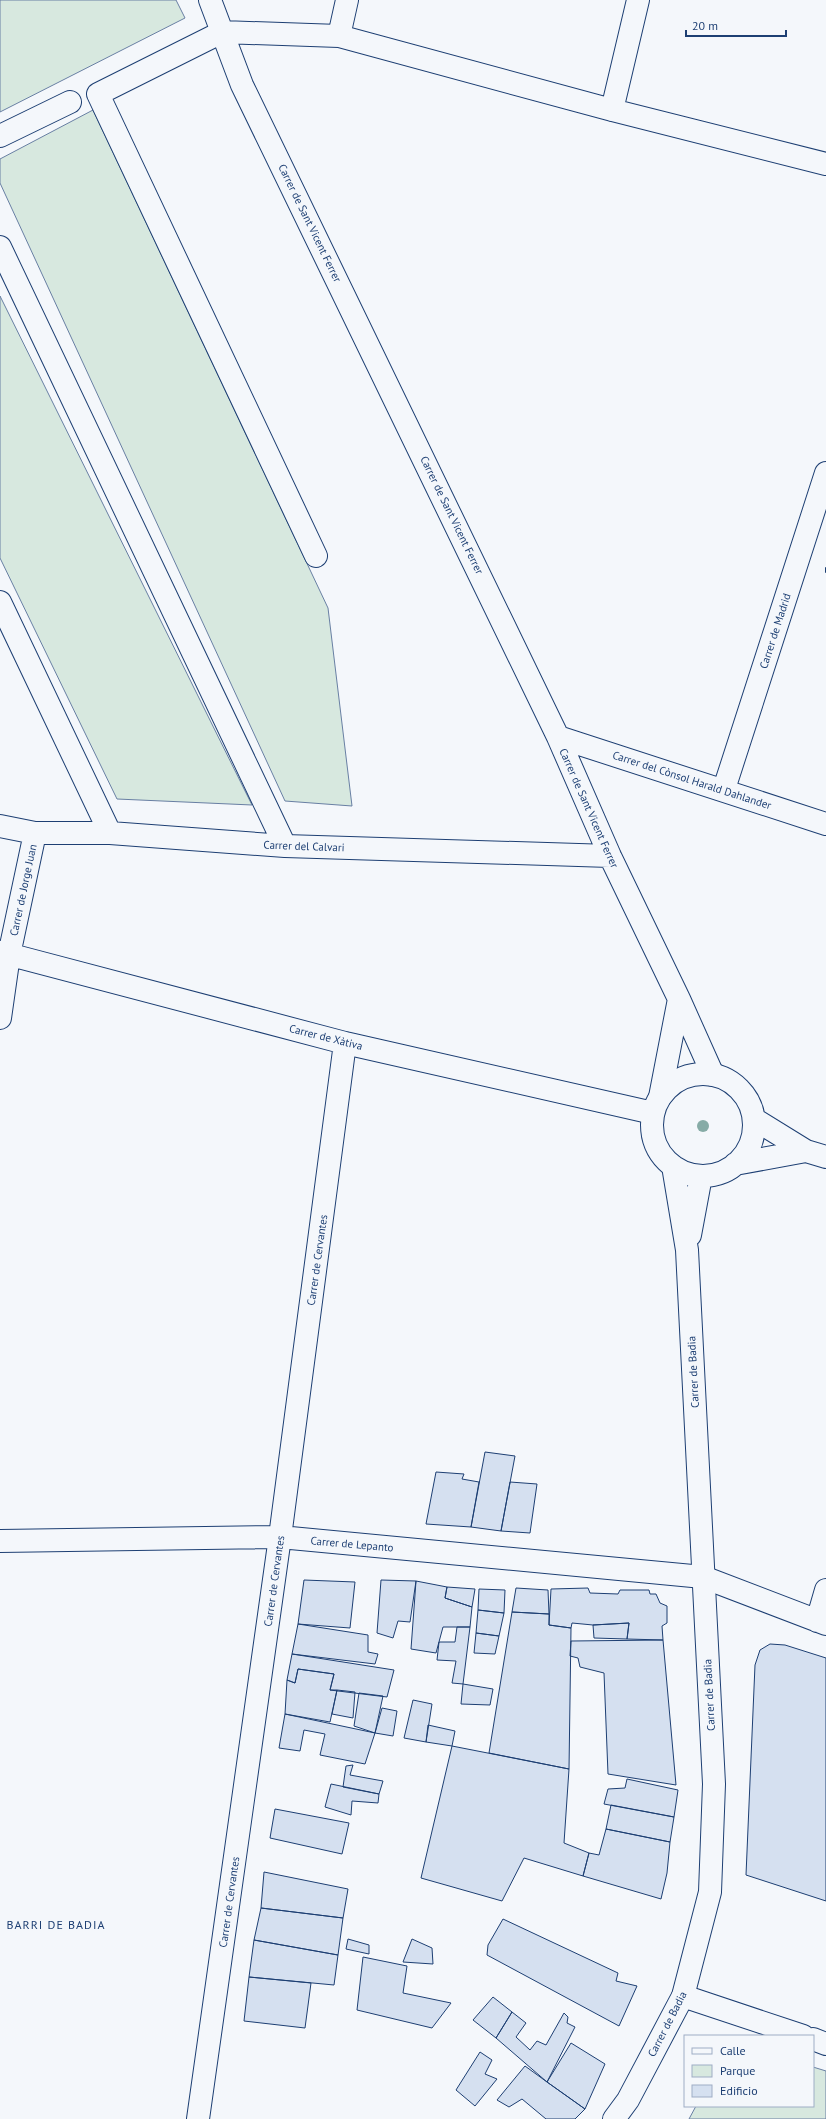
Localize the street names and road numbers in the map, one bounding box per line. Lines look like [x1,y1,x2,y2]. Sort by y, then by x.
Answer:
street label: Carrer de Sant Vicent Ferrer [275,162,345,285]
street label: Carrer de Sant Vicent Ferrer [417,454,487,577]
street label: Carrer de Madrid [756,591,794,670]
street label: Carrer de Sant Vicent Ferrer [556,746,622,870]
street label: Carrer del Cònsol Harald Dahlander [611,748,773,812]
street label: Carrer del Calvari [263,838,345,854]
street label: Carrer de Jorge Juan [6,843,40,937]
street label: Carrer de Xàtiva [288,1021,364,1053]
street label: Carrer de Cervantes [304,1213,330,1306]
street label: Carrer de Badia [684,1336,702,1408]
street label: Carrer de Lepanto [310,1533,394,1555]
street label: Carrer de Cervantes [261,1534,287,1627]
street label: Carrer de Badia [700,1659,718,1731]
street label: Carrer de Cervantes [216,1855,242,1948]
street label: Carrer de Badia [644,1989,690,2059]

